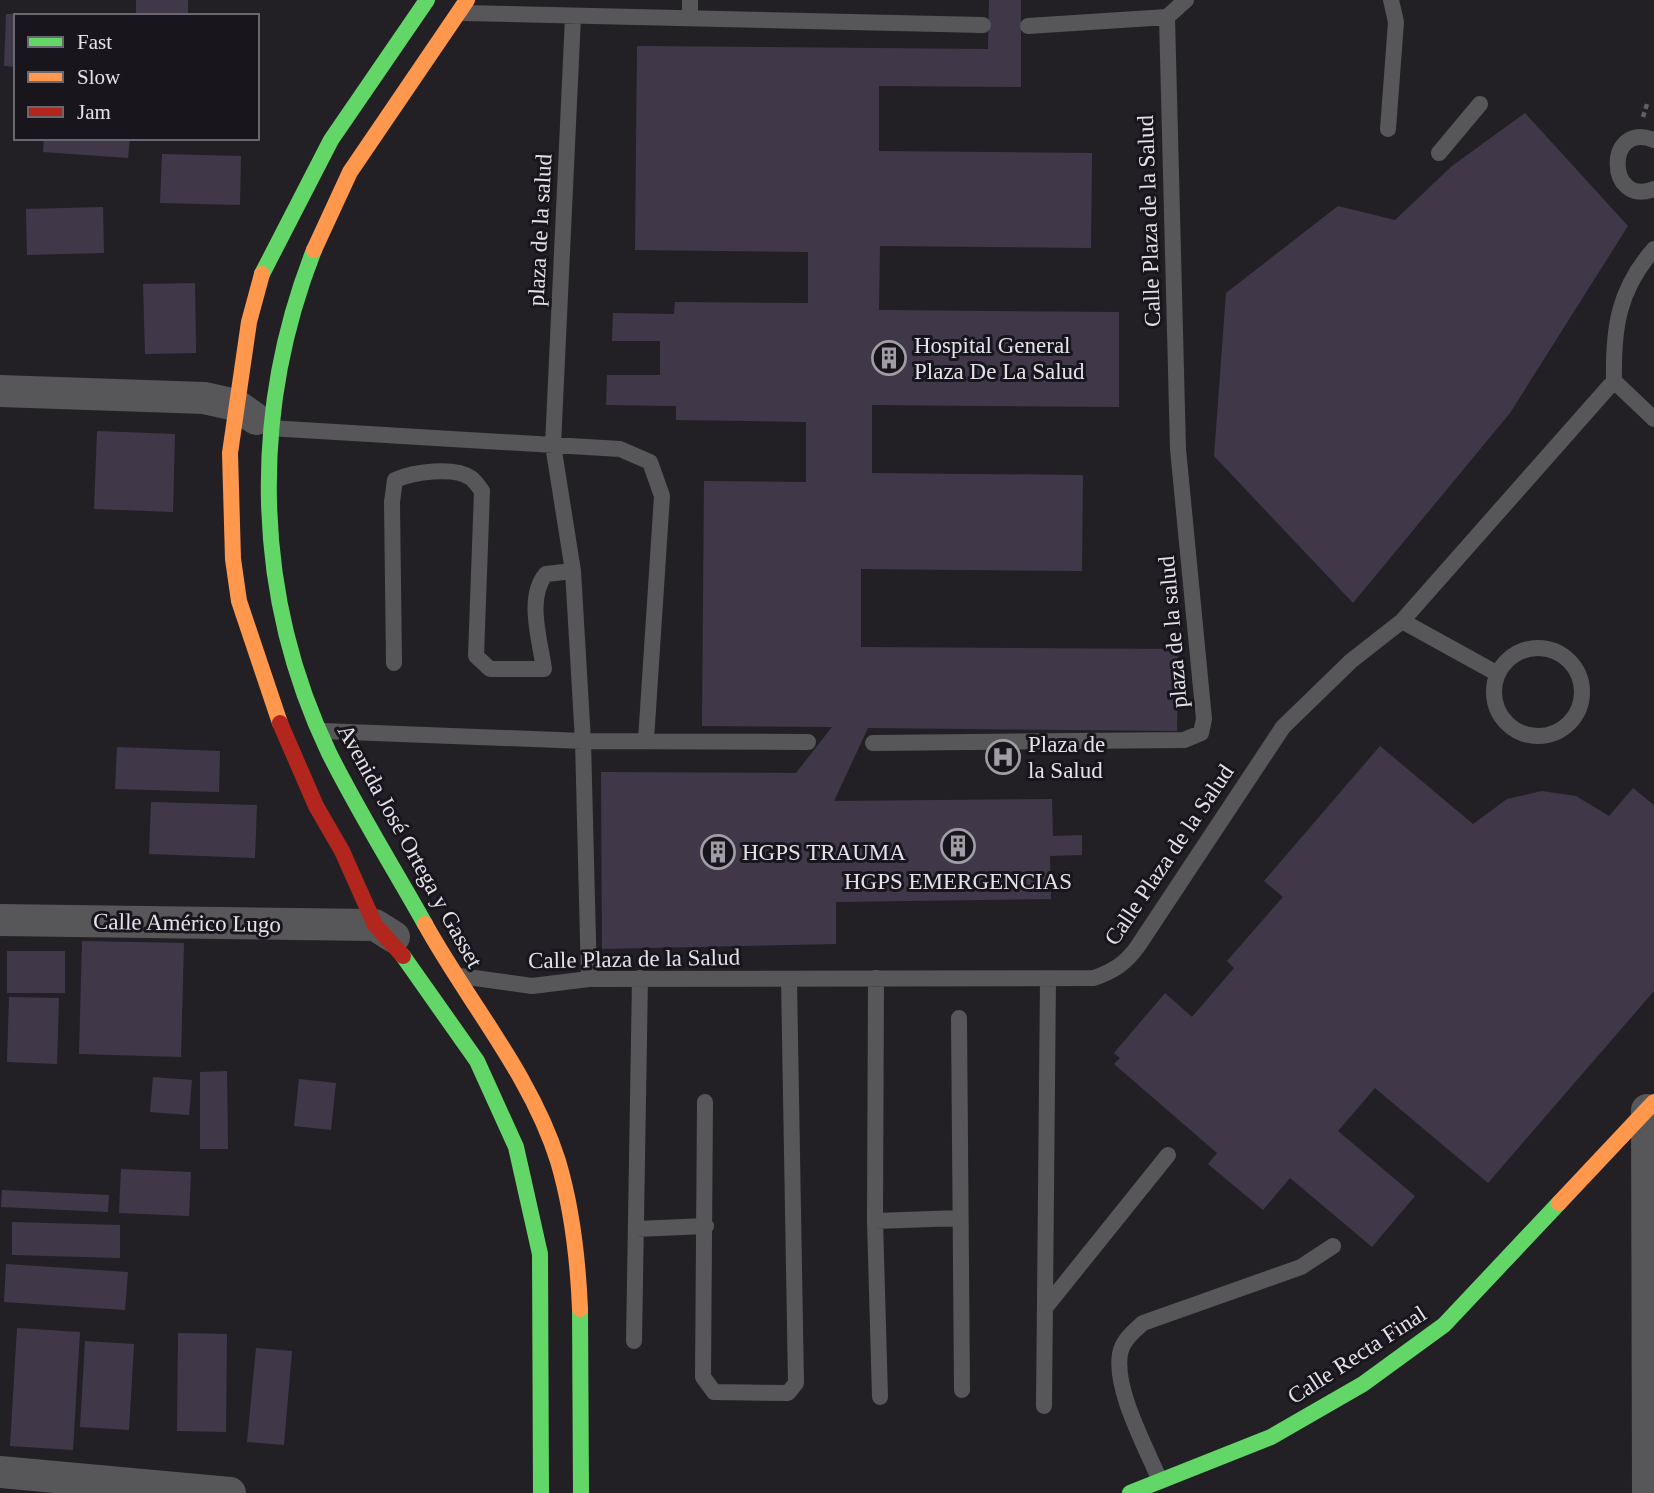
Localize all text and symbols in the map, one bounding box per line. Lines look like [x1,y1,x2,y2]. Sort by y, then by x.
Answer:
legend [14,14,259,140]
text: Fast [77,30,112,54]
text: Slow [77,65,121,89]
text: Jam [77,100,111,124]
street label: Calle Plaza de la Salud [1133,114,1165,327]
street label: plaza de la salud [524,153,557,307]
place label: Hospital General Plaza De La Salud [914,333,1085,384]
building icon: Hospital General Plaza De La Salud [870,339,908,377]
street label: plaza de la salud [1154,554,1192,709]
street label: Avenida José Ortega y Gasset [333,720,488,973]
place label: Plaza de la Salud [1028,732,1105,783]
hospital icon: Plaza de la Salud [984,738,1022,776]
street label: Calle Plaza de la Salud [1099,760,1239,950]
building icon: HGPS EMERGENCIAS [939,827,977,865]
building icon: HGPS TRAUMA [699,833,737,871]
place label: HGPS TRAUMA [742,840,906,865]
place label: HGPS EMERGENCIAS [844,869,1072,894]
street label: Calle Américo Lugo [93,909,281,937]
street label: Calle Plaza de la Salud [528,945,741,973]
street label: Calle Recta Final [1283,1301,1431,1409]

